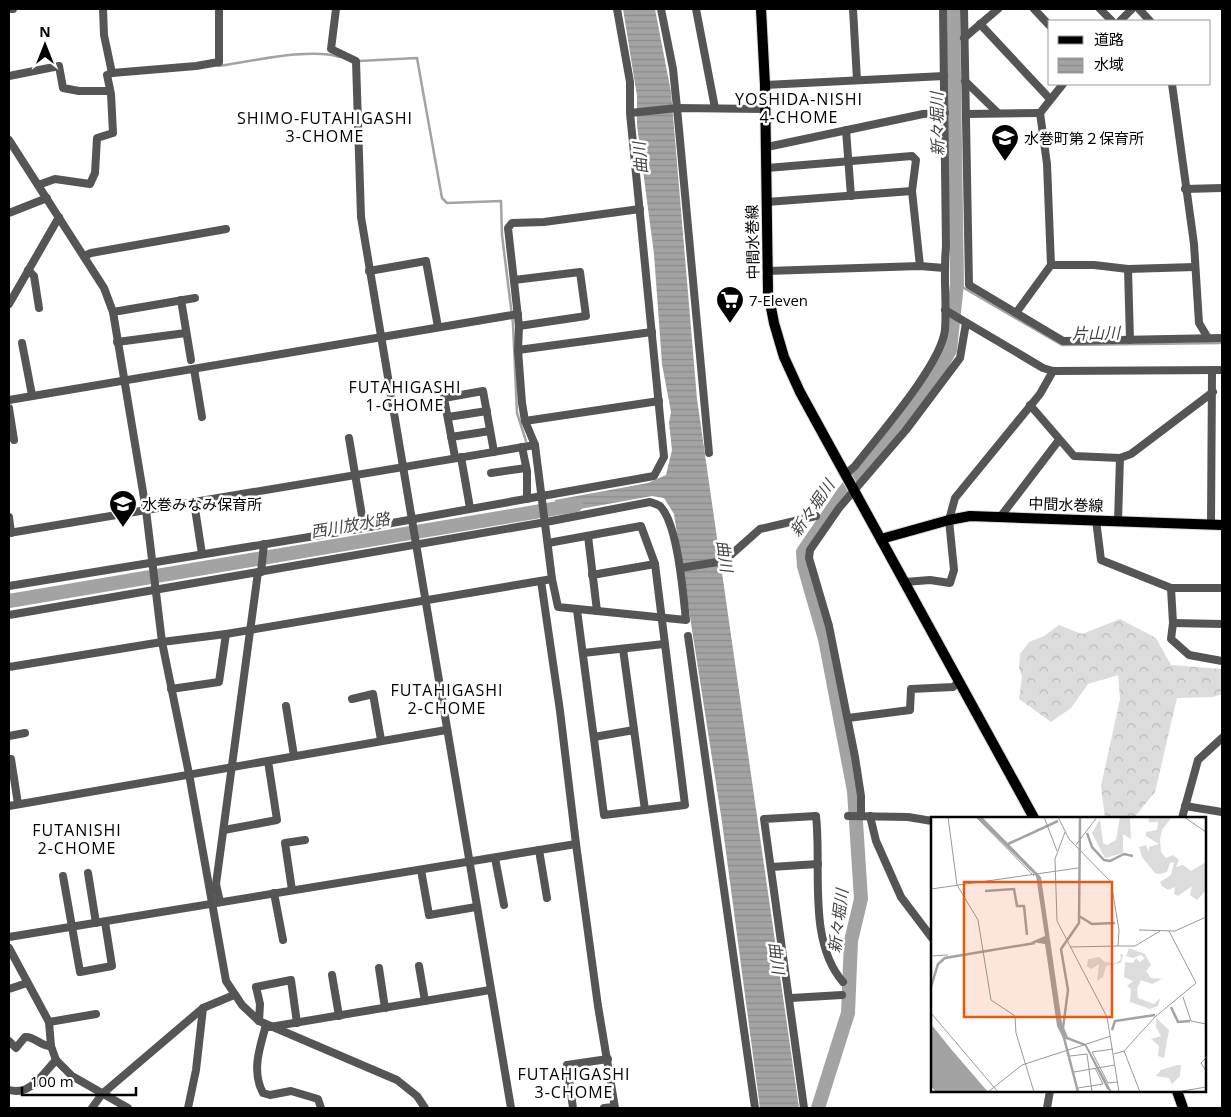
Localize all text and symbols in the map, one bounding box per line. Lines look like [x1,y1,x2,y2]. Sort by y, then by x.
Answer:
north arrow [20,20,70,70]
legend [1048,20,1211,85]
text: N [39,22,51,41]
text: 道路 [1094,29,1124,49]
text: 水域 [1094,54,1124,74]
district label: YOSHIDA-NISHI 4-CHOME [735,88,863,128]
water label: 新々堀川 [925,90,949,156]
district label: SHIMO-FUTAHIGASHI 3-CHOME [237,107,413,147]
school or university icon: 水巻町第２保育所 [990,123,1020,162]
place label: 水巻町第２保育所 [1024,128,1144,148]
water label: 曲川 [627,139,652,175]
street label: 中間水巻線 [741,204,763,280]
supermarket icon: 7-Eleven [715,285,745,324]
place label: 7-Eleven [749,290,808,310]
water label: 片山川 [1072,322,1122,344]
district label: FUTAHIGASHI 1-CHOME [349,376,461,416]
water label: 新々堀川 [785,474,841,541]
school or university icon: 水巻みなみ保育所 [108,489,138,528]
street label: 中間水巻線 [1028,493,1104,515]
place label: 水巻みなみ保育所 [142,494,262,514]
water label: 西川放水路 [309,507,393,543]
water label: 曲川 [712,539,738,575]
district label: FUTAHIGASHI 2-CHOME [391,679,503,719]
inset map [931,817,1206,1092]
district label: FUTANISHI 2-CHOME [32,819,122,859]
water label: 新々堀川 [823,886,853,954]
water label: 曲川 [764,941,790,977]
district label: FUTAHIGASHI 3-CHOME [518,1063,630,1103]
scale bar [22,1064,136,1096]
text: 100 m [30,1071,74,1091]

